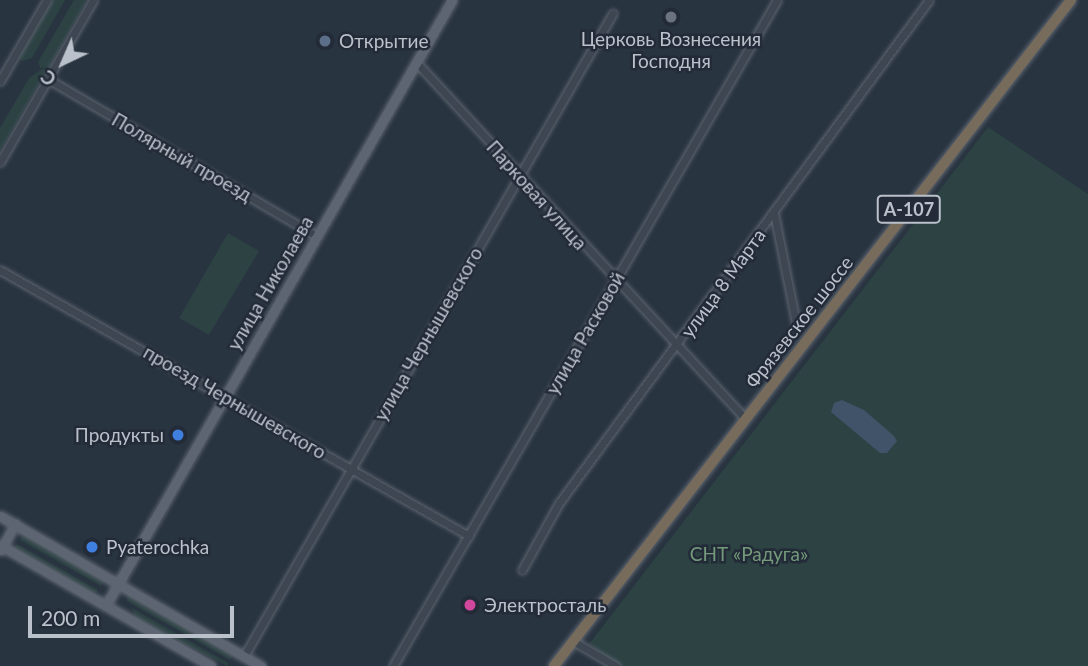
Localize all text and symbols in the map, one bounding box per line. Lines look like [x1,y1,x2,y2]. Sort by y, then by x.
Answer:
marker: Церковь Вознесения Господня [663,9,679,25]
north arrow [28,28,98,98]
place label: Церковь Вознесения Господня [581,28,761,72]
place label: Открытие [339,30,429,52]
marker: Открытие [317,33,333,49]
text: С [36,66,61,91]
street label: Полярный проезд [108,108,256,206]
street label: Парковая улица [482,136,592,254]
road number: А-107 [876,194,942,224]
street label: улица Николаева [222,212,318,354]
street label: улица 8 Марта [676,224,770,342]
street label: улица Чернышевского [369,243,487,425]
street label: Фрязевское шоссе [740,252,858,392]
street label: улица Расковой [541,268,629,398]
street label: проезд Чернышевского [140,340,330,464]
place label: Продукты [75,424,164,446]
marker: Продукты [170,427,186,443]
place label: Pyaterochka [106,536,209,558]
marker: Pyaterochka [84,539,100,555]
park label: СНТ «Радуга» [690,543,808,565]
scale bar [32,592,238,636]
place label: Электросталь [484,594,606,616]
marker: Электросталь [462,597,478,613]
text: 200 m [41,605,100,630]

